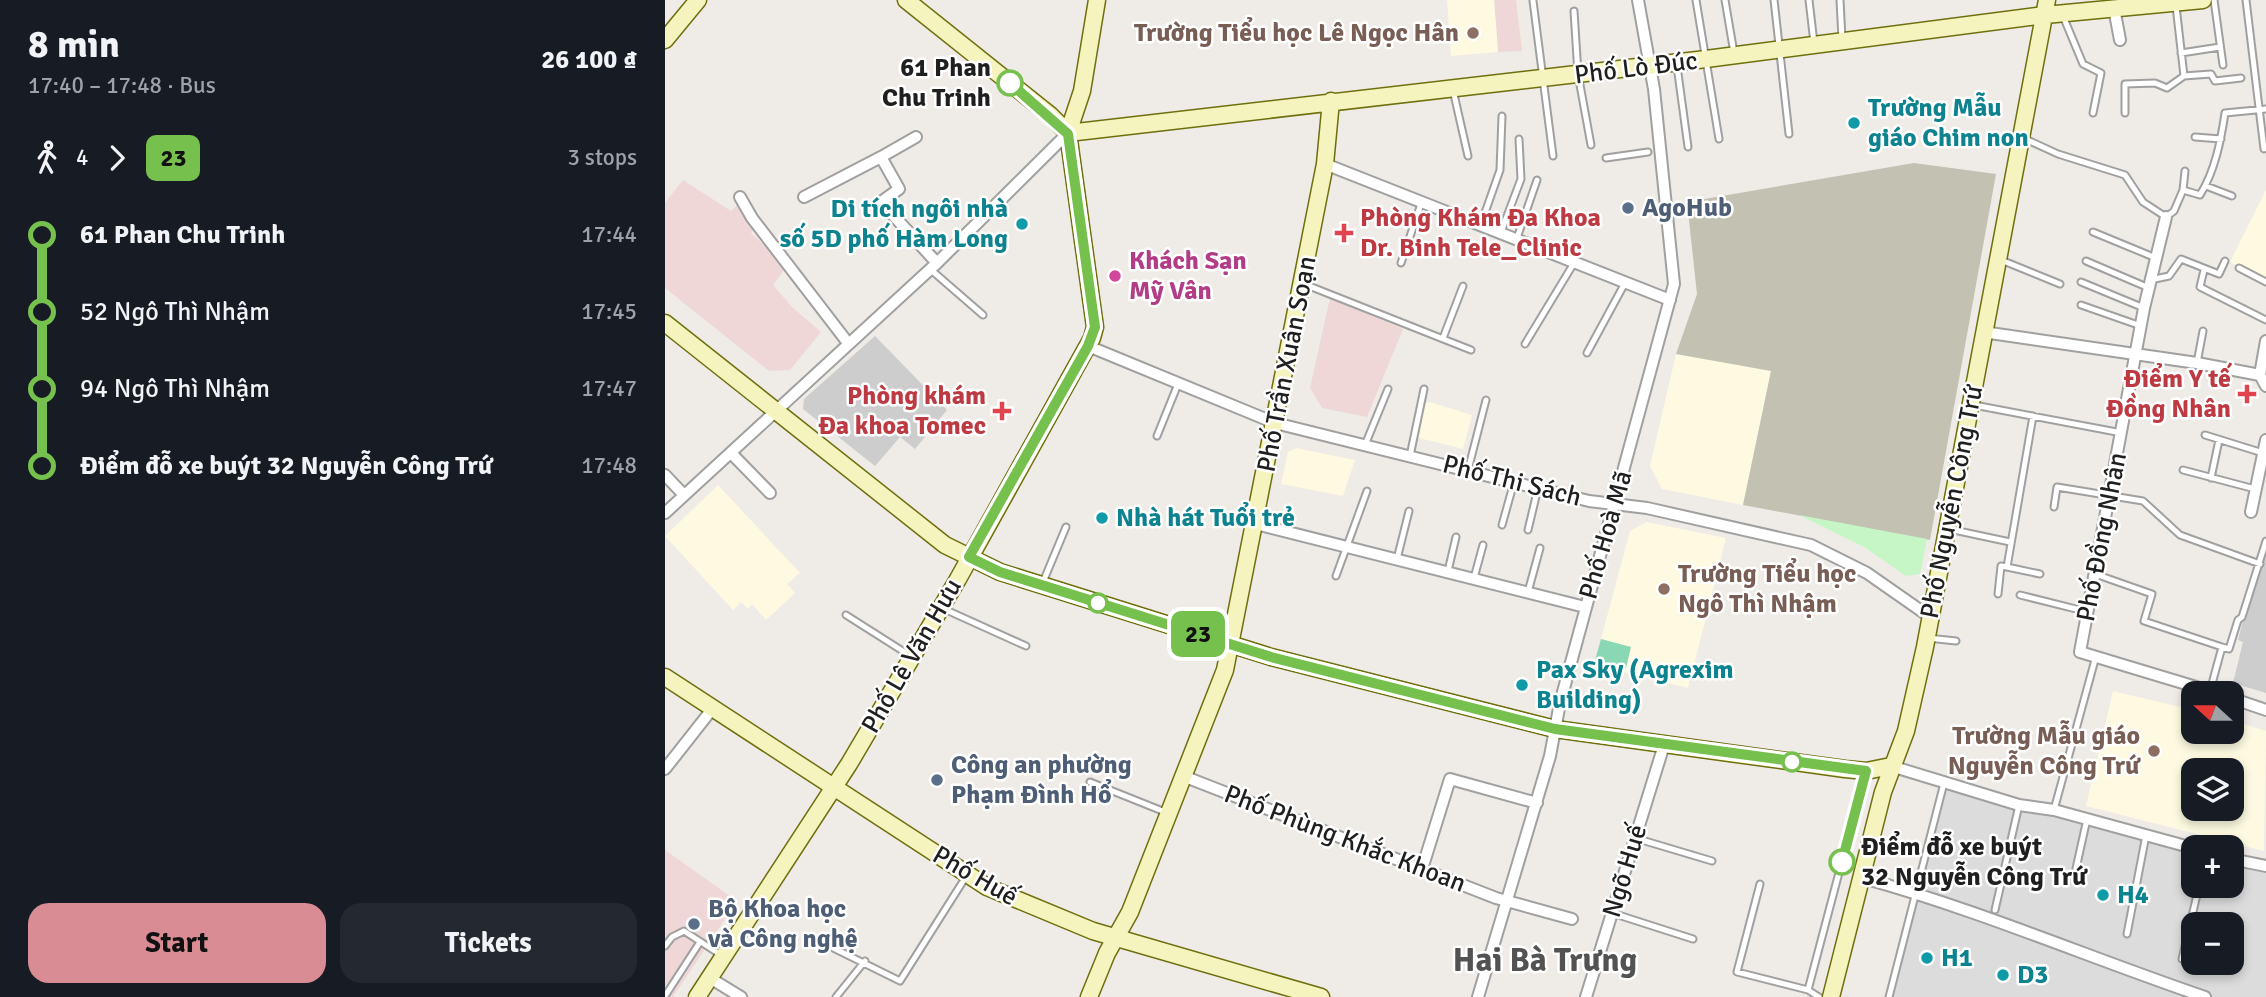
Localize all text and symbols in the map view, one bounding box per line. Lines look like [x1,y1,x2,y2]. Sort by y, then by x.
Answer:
place label: Trường Tiểu học Lê Ngọc Hân [1134,16,1459,49]
text: 8 min [28,21,120,68]
marker: Trường Tiểu học Lê Ngọc Hân [1465,25,1481,41]
text: 26 100 ₫ [541,44,637,76]
street label: Phố Lò Đúc [1573,45,1699,91]
place label: 61 Phan Chu Trinh [882,52,991,114]
marker: 61 Phan Chu Trinh [997,70,1023,96]
text: 17:40 – 17:48 · Bus [28,71,216,100]
place label: Trường Mẫu giáo Chim non [1868,92,2029,154]
marker: Trường Mẫu giáo Chim non [1846,115,1862,131]
icon: walk [28,139,66,177]
icon: forward [98,139,136,177]
text: 4 [76,143,88,172]
text: 23 [160,143,186,173]
text: 3 stops [567,143,637,172]
place label: AgoHub [1642,192,1732,224]
place label: Di tích ngôi nhà số 5D phố Hàm Long [780,193,1008,255]
marker: AgoHub [1620,200,1636,216]
place label: Phòng Khám Đa Khoa Dr. Binh Tele_Clinic [1360,202,1601,264]
marker: Di tích ngôi nhà số 5D phố Hàm Long [1014,216,1030,232]
text: 61 Phan Chu Trinh [80,219,285,251]
text: 17:44 [581,220,637,249]
marker: Phòng Khám Đa Khoa Dr. Binh Tele_Clinic [1334,223,1354,243]
place label: Khách Sạn Mỹ Vân [1129,245,1247,307]
street label: Phố Trần Xuân Soạn [1250,253,1324,475]
marker: Khách Sạn Mỹ Vân [1107,268,1123,284]
text: 52 Ngô Thì Nhậm [80,296,270,328]
text: 17:45 [581,297,637,326]
place label: Điểm Y tế Đồng Nhân [2106,362,2233,425]
text: 94 Ngô Thì Nhậm [80,373,270,405]
text: 17:47 [581,374,637,403]
place label: Phòng khám Đa khoa Tomec [818,380,986,442]
street label: Phố Nguyễn Công Trứ [1914,382,1990,621]
marker: Điểm Y tế Đồng Nhân [2237,384,2257,404]
marker: Phòng khám Đa khoa Tomec [992,401,1012,421]
street label: Phố Thi Sách [1439,448,1585,514]
text: Điểm đỗ xe buýt 32 Nguyễn Công Trứ [80,450,493,482]
street label: Phố Đồng Nhân [2070,450,2134,624]
text: 17:48 [581,451,637,480]
street label: Phố Hoà Mã [1572,467,1640,603]
place label: Nhà hát Tuổi trẻ [1116,501,1295,534]
marker: Nhà hát Tuổi trẻ [1094,510,1110,526]
place label: Trường Tiểu học Ngô Thì Nhậm [1678,557,1856,620]
street label: Phố Lê Văn Hưu [855,573,969,739]
marker: Trường Tiểu học Ngô Thì Nhậm [1656,581,1672,597]
unlabelled marker [1088,593,1108,613]
line badge: 23 [1167,611,1229,657]
text: 23 [1185,619,1211,649]
place label: Pax Sky (Agrexim Building) [1536,654,1733,716]
marker: Pax Sky (Agrexim Building) [1514,677,1530,693]
north arrow [2181,681,2243,744]
map controls [2181,681,2244,975]
place label: Trường Mẫu giáo Nguyễn Công Trứ [1948,720,2141,782]
marker: Trường Mẫu giáo Nguyễn Công Trứ [2146,743,2162,759]
place label: Công an phường Phạm Đình Hổ [951,749,1132,811]
unlabelled marker [1782,752,1802,772]
button: layers [2181,758,2244,821]
marker: Công an phường Phạm Đình Hổ [929,772,945,788]
street label: Phố Phùng Khắc Khoan [1220,778,1470,900]
street label: Ngõ Huế [1596,820,1655,921]
place label: Điểm đỗ xe buýt 32 Nguyễn Công Trứ [1861,830,2088,893]
button: + [2181,835,2244,898]
street label: Phố Huế [927,839,1024,914]
marker: Điểm đỗ xe buýt 32 Nguyễn Công Trứ [1829,849,1855,875]
place label: H4 [2117,879,2149,911]
marker: H4 [2095,887,2111,903]
place label: Bộ Khoa học và Công nghệ [707,893,858,955]
button: Start [28,903,326,983]
button: Tickets [340,903,637,983]
button: − [2181,912,2244,975]
marker: Bộ Khoa học và Công nghệ [686,916,702,932]
district label: Hai Bà Trưng [1453,940,1637,981]
place label: H1 [1941,942,1973,974]
marker: H1 [1919,950,1935,966]
place label: D3 [2017,959,2048,991]
marker: D3 [1995,967,2011,983]

